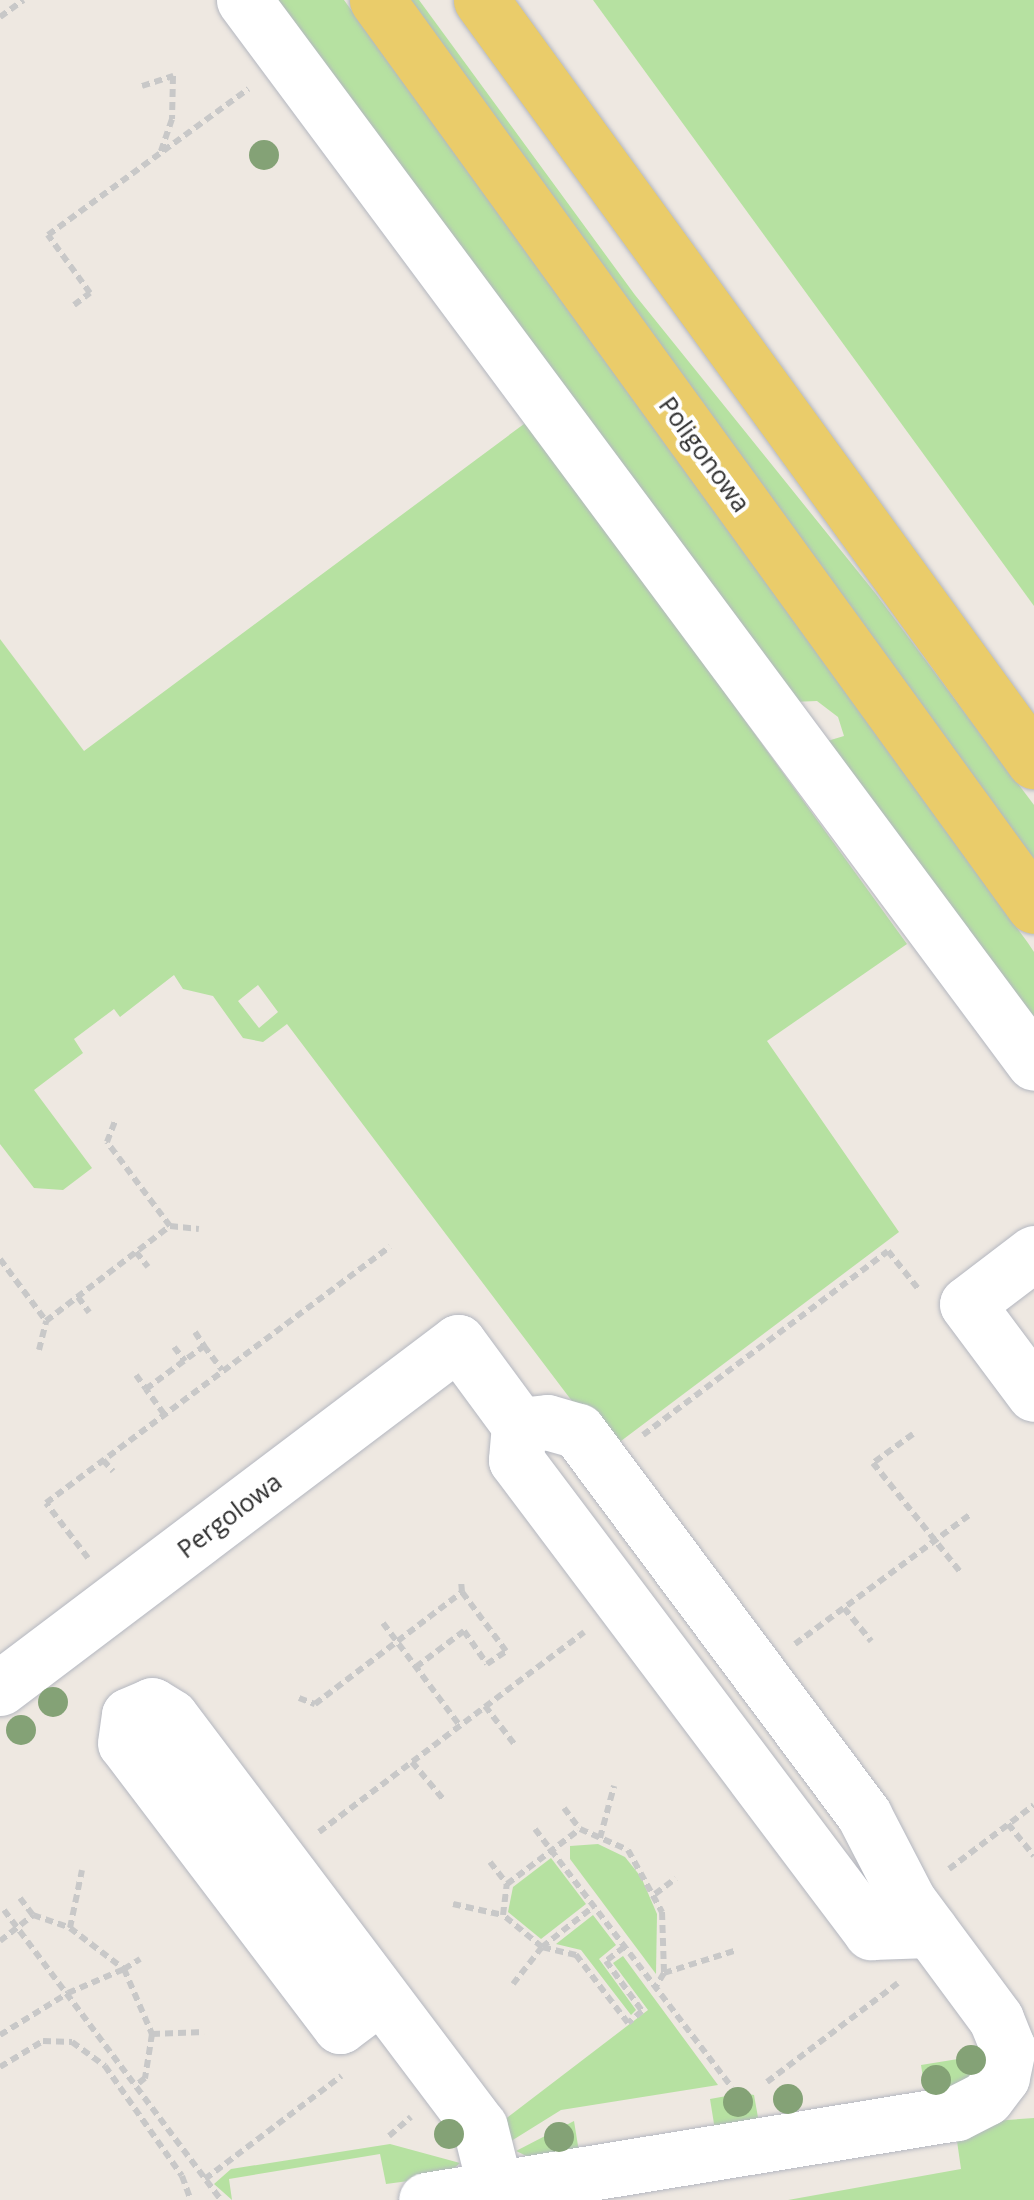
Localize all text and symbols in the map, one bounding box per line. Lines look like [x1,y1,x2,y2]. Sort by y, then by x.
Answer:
street label: Poligonowa [653,391,757,517]
street label: Pergolowa [171,1466,287,1564]

